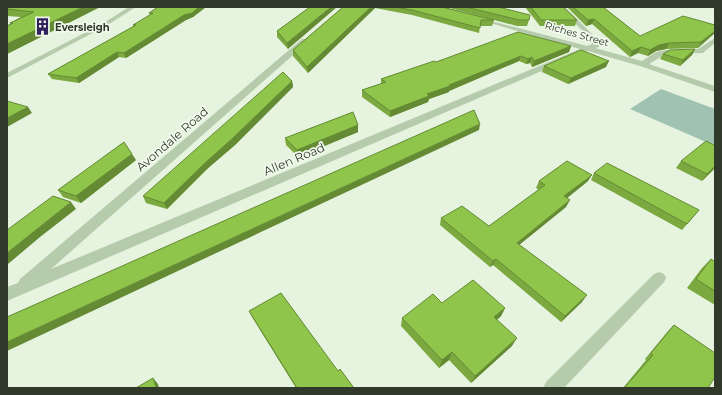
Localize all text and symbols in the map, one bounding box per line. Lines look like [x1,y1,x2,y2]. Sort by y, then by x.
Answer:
building icon: Eversleigh [32,17,52,37]
street label: Riches Street [543,19,611,49]
place label: Eversleigh [55,21,110,34]
street label: Avondale Road [133,104,211,174]
street label: Allen Road [261,139,327,179]

